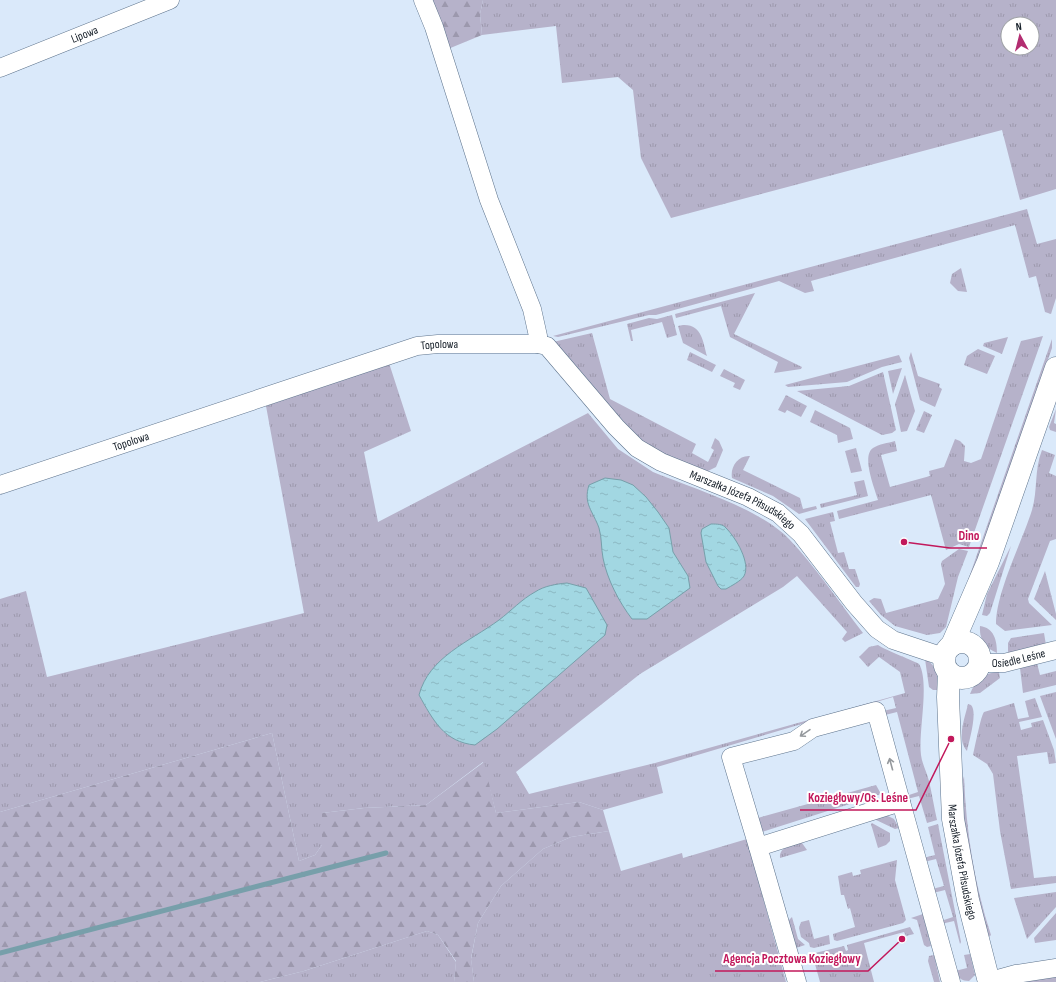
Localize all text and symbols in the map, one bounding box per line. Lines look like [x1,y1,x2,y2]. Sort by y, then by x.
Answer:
north arrow [1000,16,1040,56]
text: N [1015,20,1023,33]
street label: Lipowa [69,22,101,46]
street label: Topolowa [420,336,458,353]
street label: Topolowa [111,428,151,454]
street label: Marszałka Józefa Piłsudskiego [687,467,799,533]
callout: Dino [950,523,987,548]
text: Dino [959,528,980,544]
street label: Osiedle Leśne [992,645,1047,671]
one-way arrow [800,729,811,737]
one-way arrow [886,758,894,771]
callout: Koziegłowy/Os. Leśne [800,785,916,810]
text: Koziegłowy/Os. Leśne [808,790,908,806]
street label: Marszałka Józefa Piłsudskiego [945,804,980,921]
callout: Agencja Pocztowa Koziegłowy [715,946,868,971]
text: Agencja Pocztowa Koziegłowy [722,951,861,967]

